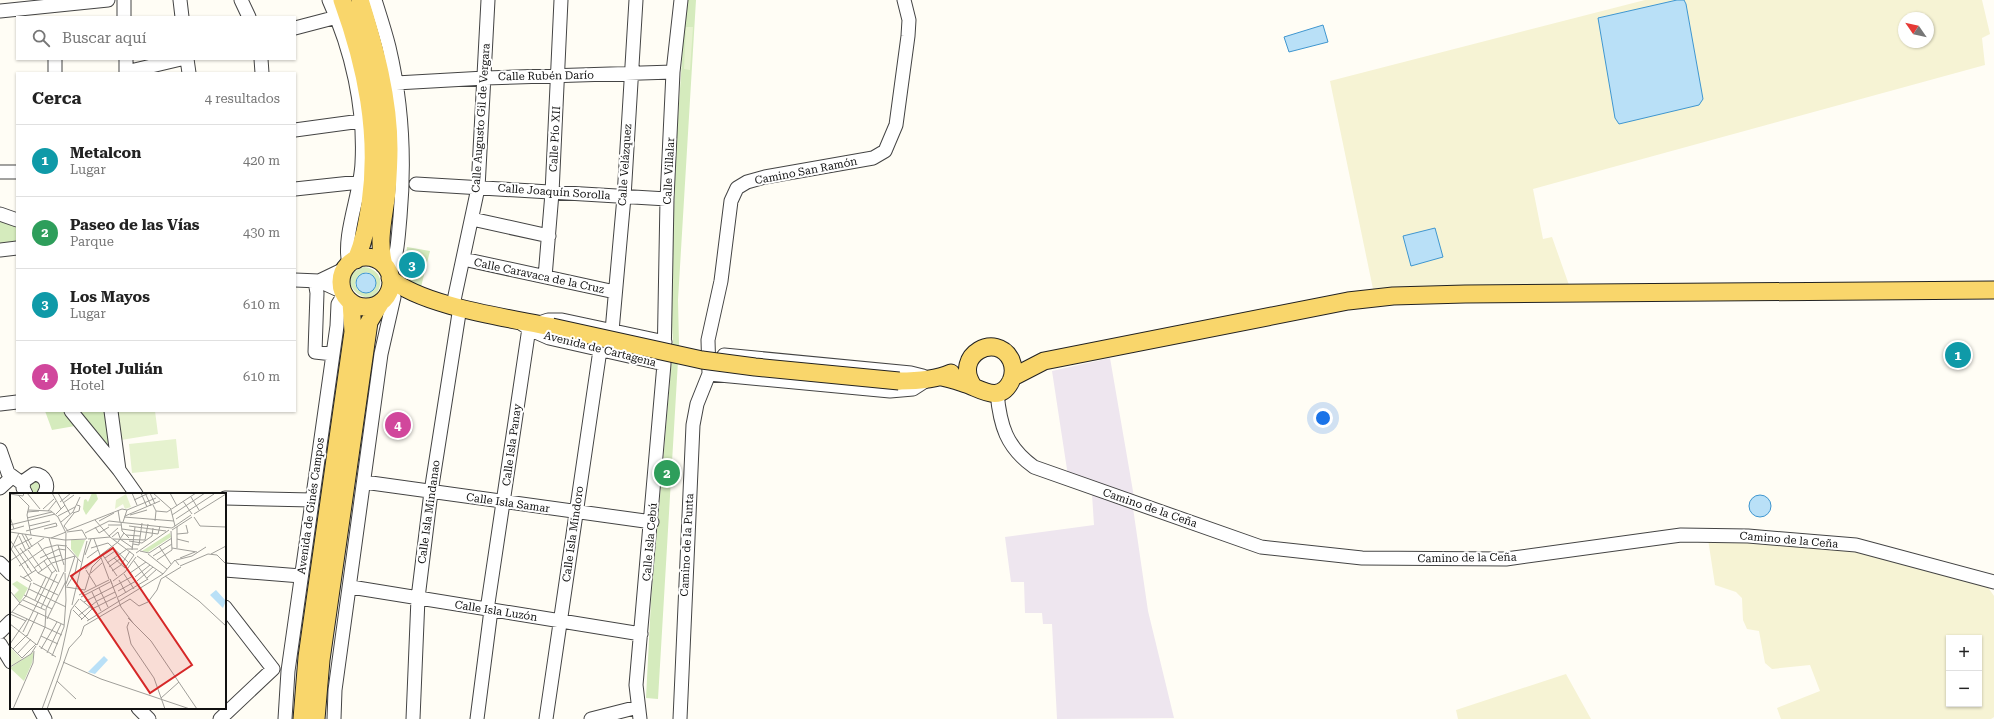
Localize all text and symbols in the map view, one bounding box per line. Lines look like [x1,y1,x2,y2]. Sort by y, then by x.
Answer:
north arrow [1898,12,1934,48]
search box [16,16,296,60]
icon: search [30,27,52,49]
text: Buscar aquí [62,29,146,47]
street label: Calle Augusto Gil de Vergara [469,43,493,193]
street label: Calle Rubén Darío [498,69,594,83]
text: Cerca [32,88,82,108]
text: 4 resultados [205,91,280,106]
street label: Calle Pío XII [547,106,563,172]
street label: Calle Velázquez [616,124,634,206]
street label: Calle Villalar [661,137,677,205]
text: Metalcon [70,144,141,162]
text: 1 [41,153,49,168]
text: 420 m [243,153,280,168]
street label: Camino San Ramón [754,155,858,187]
text: Lugar [70,162,106,177]
street label: Calle Joaquín Sorolla [497,182,611,202]
text: Paseo de las Vías [70,216,200,234]
text: 2 [41,225,49,240]
text: 430 m [243,225,280,240]
text: Parque [70,234,114,249]
pin: 3 [399,250,425,280]
street label: Calle Caravaca de la Cruz [473,256,605,296]
text: Los Mayos [70,288,150,306]
text: 3 [41,297,49,312]
text: 610 m [243,297,280,312]
text: Lugar [70,306,106,321]
street label: Avenida de Cartagena [542,329,658,369]
pin: 1 [1945,340,1971,370]
text: Hotel Julián [70,360,163,378]
text: 4 [41,369,49,384]
text: 610 m [243,369,280,384]
text: Hotel [70,378,104,393]
street label: Calle Isla Panay [500,403,524,487]
your location [1313,408,1333,428]
pin: 4 [385,410,411,440]
street label: Avenida de Ginés Campos [295,437,327,575]
pin: 2 [654,458,680,488]
street label: Calle Isla Mindanao [415,459,443,565]
street label: Calle Isla Mindoro [560,485,586,583]
street label: Camino de la Ceña [1101,486,1199,530]
street label: Calle Isla Samar [465,491,551,515]
inset map [10,493,226,709]
street label: Camino de la Punta [678,493,696,597]
street label: Calle Isla Cebú [640,502,660,582]
street label: Camino de la Ceña [1739,529,1839,551]
street label: Camino de la Ceña [1417,551,1517,565]
street label: Calle Isla Luzón [454,598,538,624]
map controls [1946,635,1982,707]
button: + [1946,635,1982,671]
button: − [1946,671,1982,707]

